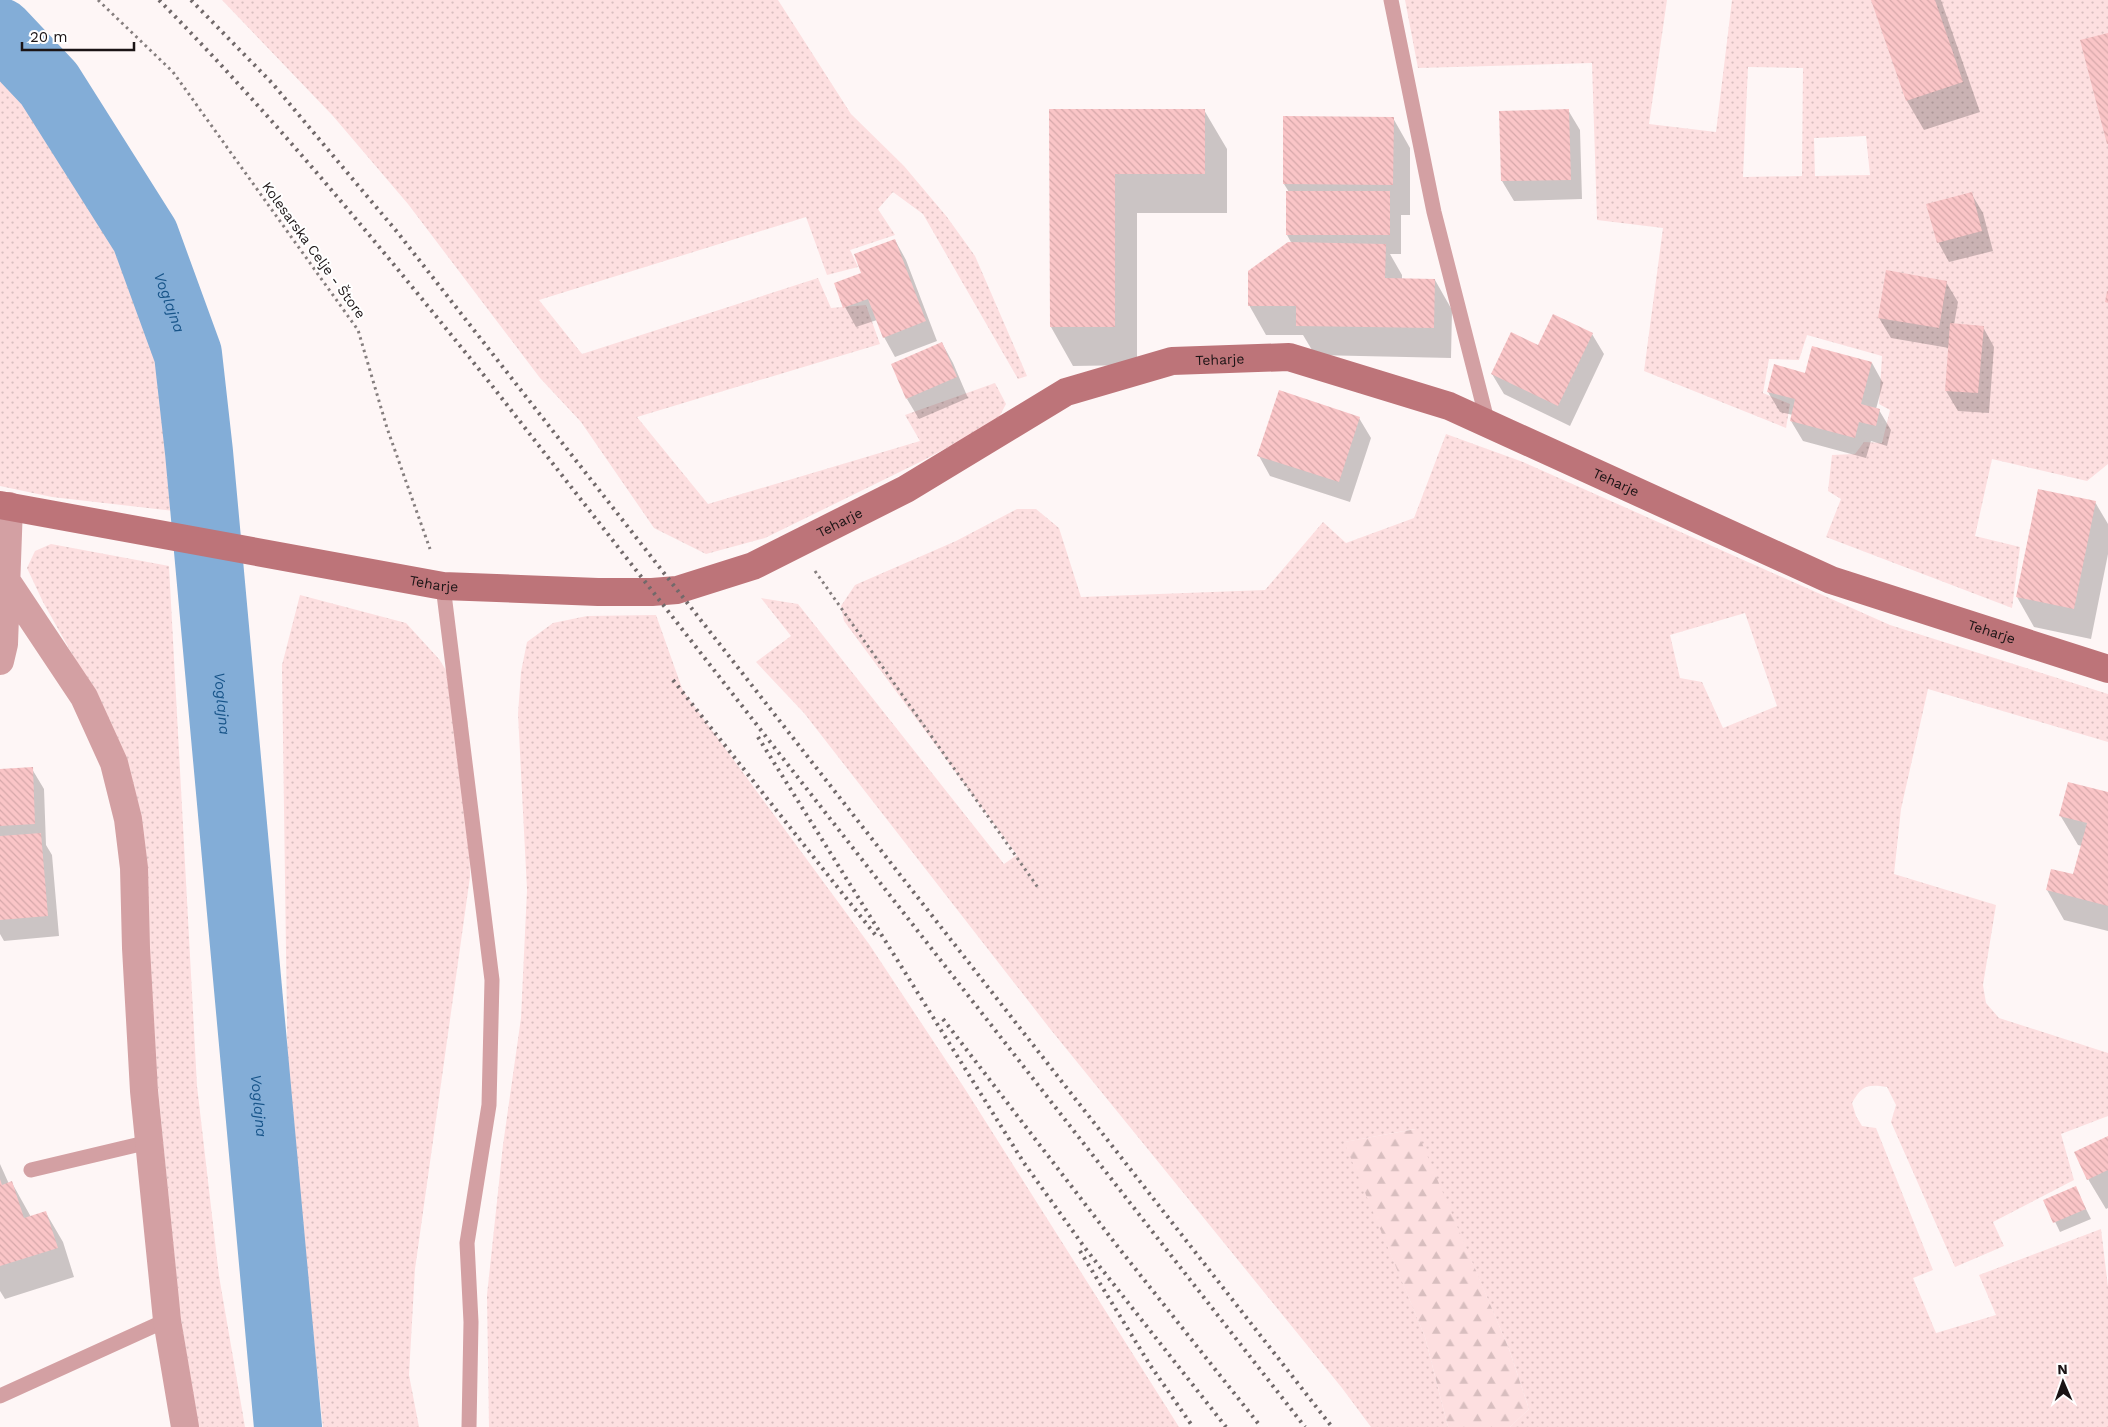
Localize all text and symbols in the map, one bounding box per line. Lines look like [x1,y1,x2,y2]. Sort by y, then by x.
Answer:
scale bar [22,20,135,52]
text: 20 m [30,28,68,46]
street label: Kolesarska Celje - Štore [259,179,369,321]
water label: Voglajna [150,270,188,335]
street label: Teharje [1195,351,1245,368]
street label: Teharje [1590,465,1642,500]
street label: Teharje [814,504,865,541]
street label: Teharje [408,572,459,595]
street label: Teharje [1966,616,2018,647]
water label: Voglajna [210,671,234,736]
water label: Voglajna [247,1074,270,1138]
north arrow [2038,1357,2088,1407]
text: N [2057,1361,2068,1377]

